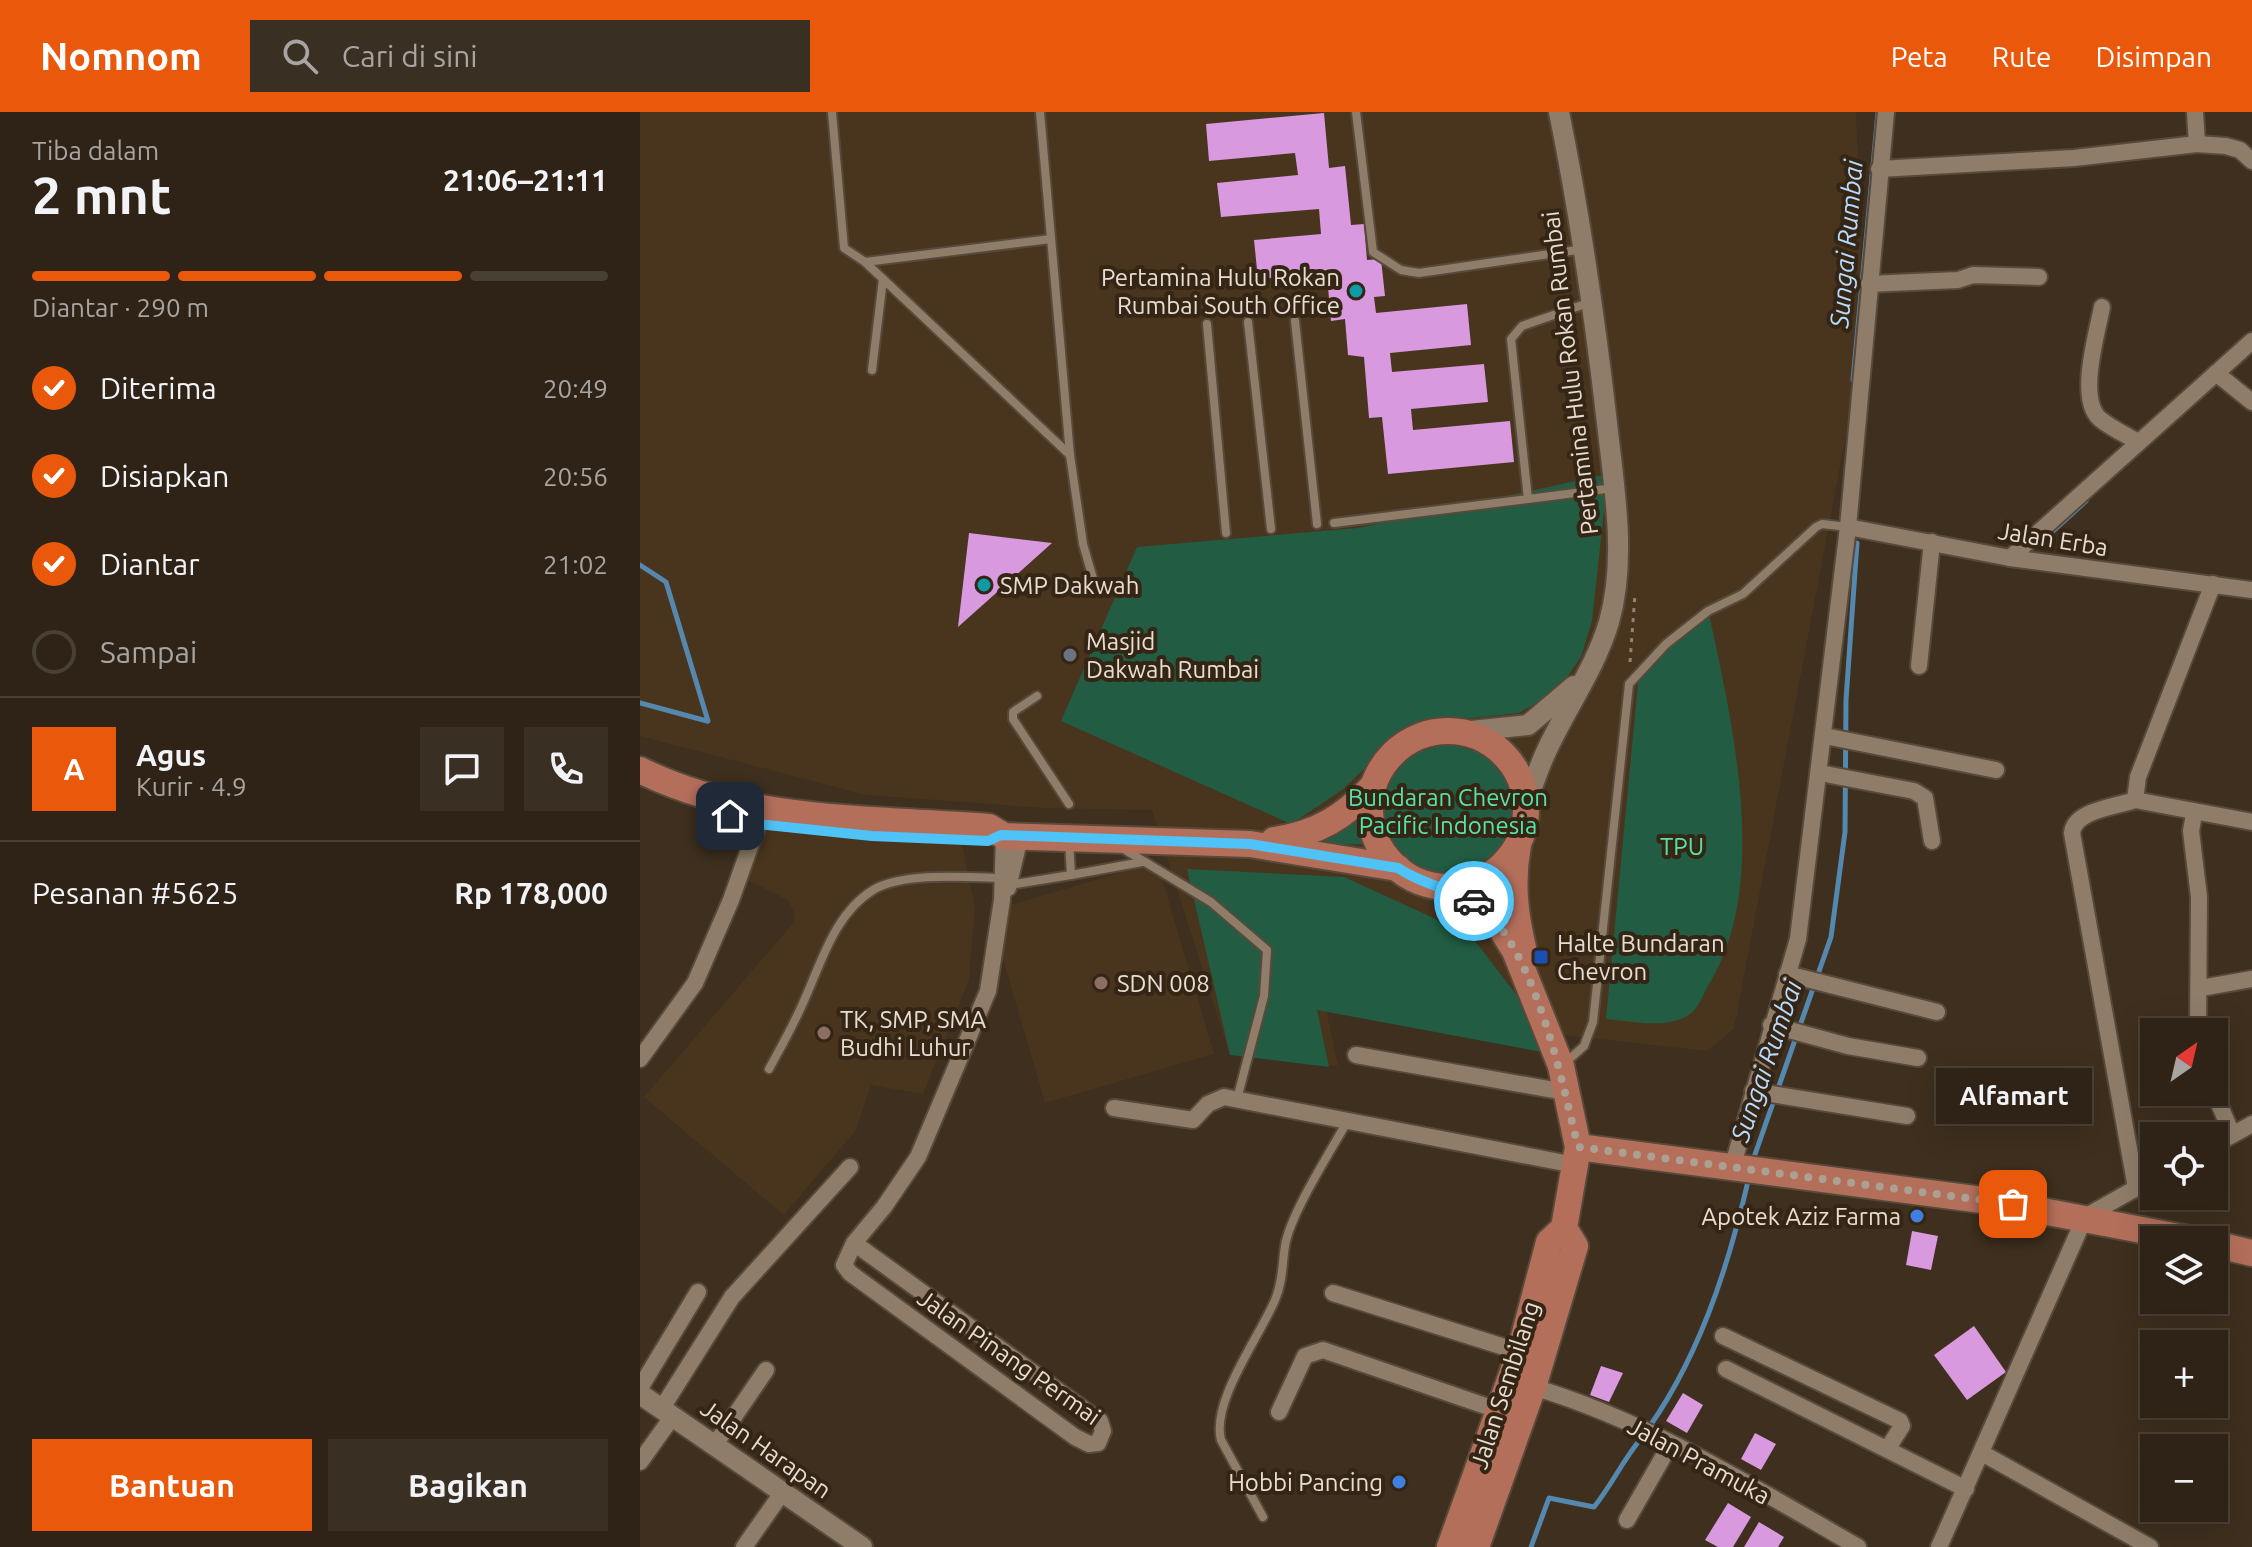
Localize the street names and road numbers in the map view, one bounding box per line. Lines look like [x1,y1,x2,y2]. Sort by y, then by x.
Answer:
street label: Pertamina Hulu Rokan Rumbai [1537,210,1603,536]
street label: Jalan Erba [1996,517,2110,561]
street label: Jalan Pinang Permai [913,1284,1105,1430]
street label: Jalan Sembilang [1465,1298,1545,1472]
street label: Jalan Harapan [696,1394,836,1504]
street label: Jalan Pramuka [1624,1412,1774,1510]

